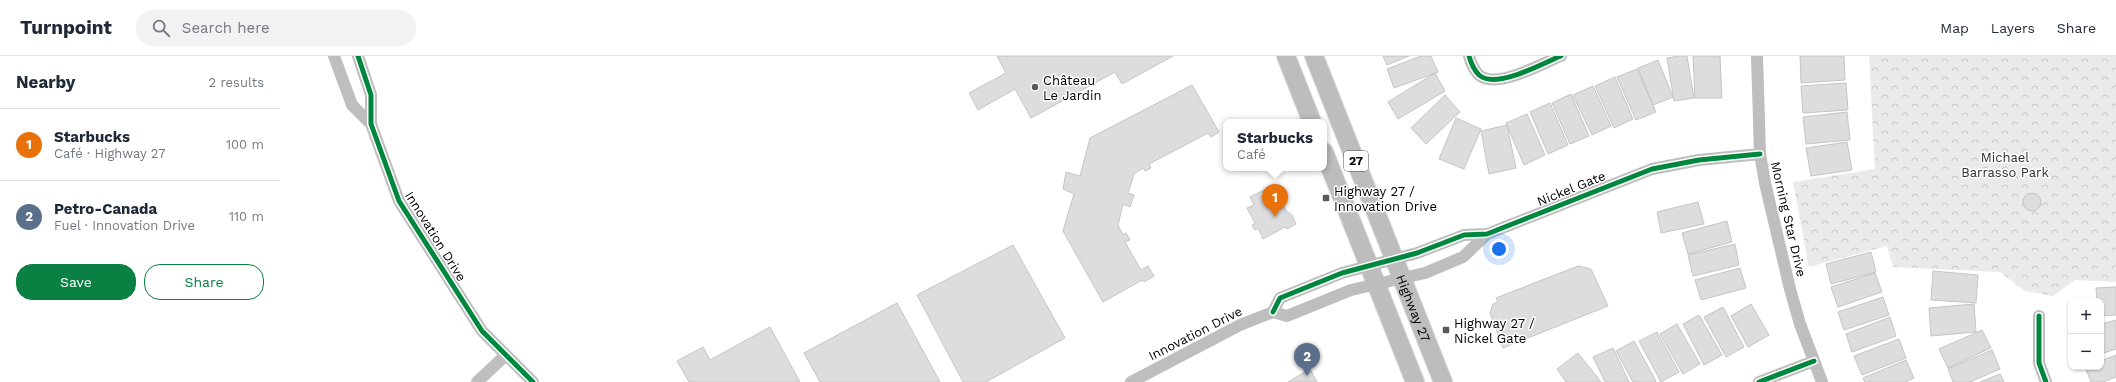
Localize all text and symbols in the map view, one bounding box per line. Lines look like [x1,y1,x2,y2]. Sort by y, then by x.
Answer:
search box [136,10,416,46]
text: Turnpoint [20,16,112,39]
icon: search [150,17,172,39]
text: Search here [182,19,270,37]
text: Map [1940,20,1969,36]
text: Layers [1991,20,2035,36]
text: Share [2057,20,2096,36]
text: Nearby [16,72,75,92]
place label: Château Le Jardin [1043,73,1101,103]
text: 2 results [209,75,264,90]
marker: Château Le Jardin [1030,82,1040,92]
popup [1223,119,1327,171]
text: Starbucks [54,128,130,146]
text: Starbucks [1237,129,1313,147]
text: 1 [26,137,32,152]
text: 100 m [226,137,264,152]
text: Café · Highway 27 [54,146,165,161]
text: Café [1237,147,1266,162]
park label: Michael Barrasso Park [1961,150,2049,180]
road number: 27 [1344,151,1368,171]
street label: Morning Star Drive [1768,160,1809,278]
street label: Nickel Gate [1535,168,1608,209]
pin: 1 [1262,184,1288,217]
place label: Highway 27 / Innovation Drive [1334,184,1437,214]
street label: Innovation Drive [402,189,469,284]
marker: Highway 27 / Innovation Drive [1321,193,1331,203]
text: Petro-Canada [54,200,157,218]
text: 2 [25,209,33,224]
text: 110 m [229,209,264,224]
text: Fuel · Innovation Drive [54,218,195,233]
your location [1489,239,1509,259]
button: Save [16,264,136,300]
button: Share [144,264,264,300]
street label: Highway 27 [1393,272,1433,344]
map controls [2068,298,2104,370]
button: + [2068,298,2104,334]
street label: Innovation Drive [1146,303,1244,363]
place label: Highway 27 / Nickel Gate [1454,316,1535,346]
marker: Highway 27 / Nickel Gate [1441,325,1451,335]
button: − [2068,334,2104,370]
pin: 2 [1294,343,1320,376]

